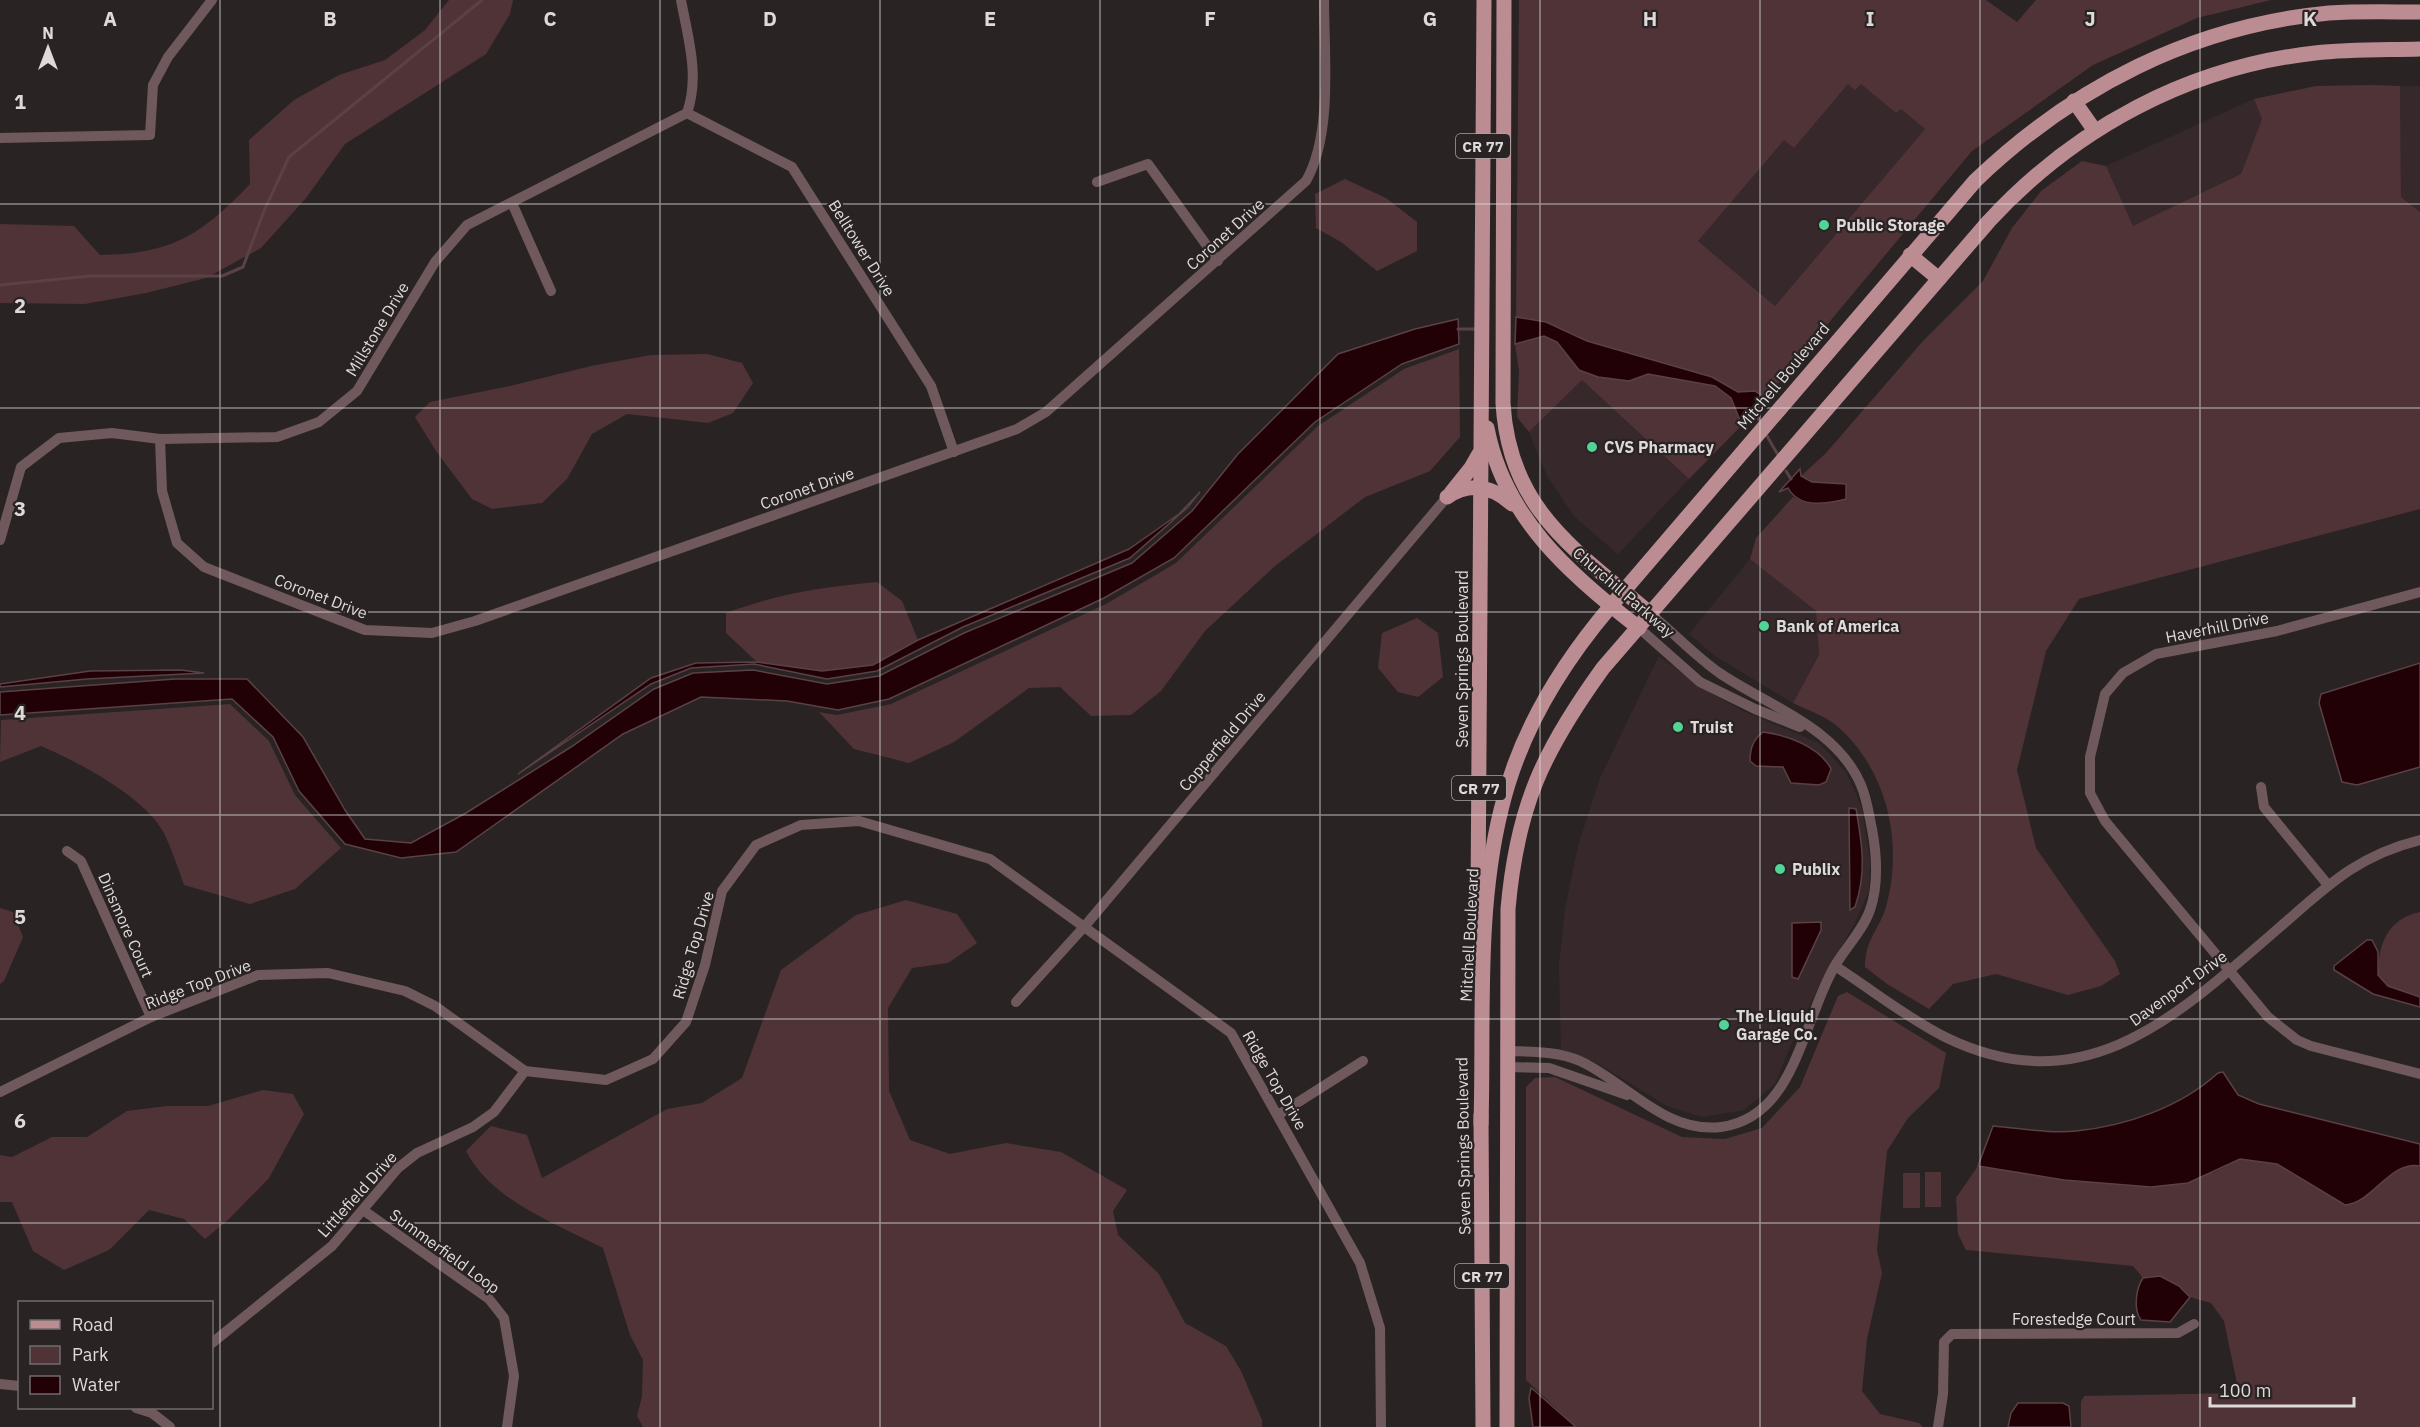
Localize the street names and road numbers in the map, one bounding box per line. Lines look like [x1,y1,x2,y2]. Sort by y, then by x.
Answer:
road number: CR 77 [1456,134,1510,158]
street label: Coronet Drive [1182,194,1268,274]
street label: Belltower Drive [824,196,900,300]
street label: Millstone Drive [341,278,413,380]
street label: Mitchell Boulevard [1732,318,1834,434]
street label: Coronet Drive [757,463,857,513]
street label: Churchill Parkway [1569,542,1679,642]
street label: Coronet Drive [272,569,371,623]
street label: Seven Springs Boulevard [1452,570,1472,748]
street label: Haverhill Drive [2164,607,2271,647]
street label: Copperfield Drive [1174,687,1270,795]
road number: CR 77 [1452,776,1506,800]
street label: Mitchell Boulevard [1456,868,1482,1002]
street label: Dinsmore Court [94,870,158,980]
street label: Ridge Top Drive [668,888,718,1001]
street label: Davenport Drive [2125,946,2231,1030]
street label: Ridge Top Drive [142,955,254,1013]
street label: Ridge Top Drive [1238,1027,1312,1134]
street label: Seven Springs Boulevard [1451,1057,1475,1235]
street label: Littlefield Drive [313,1147,401,1241]
street label: Summerfield Loop [386,1204,504,1298]
road number: CR 77 [1455,1264,1509,1288]
street label: Forestedge Court [2012,1309,2136,1329]

